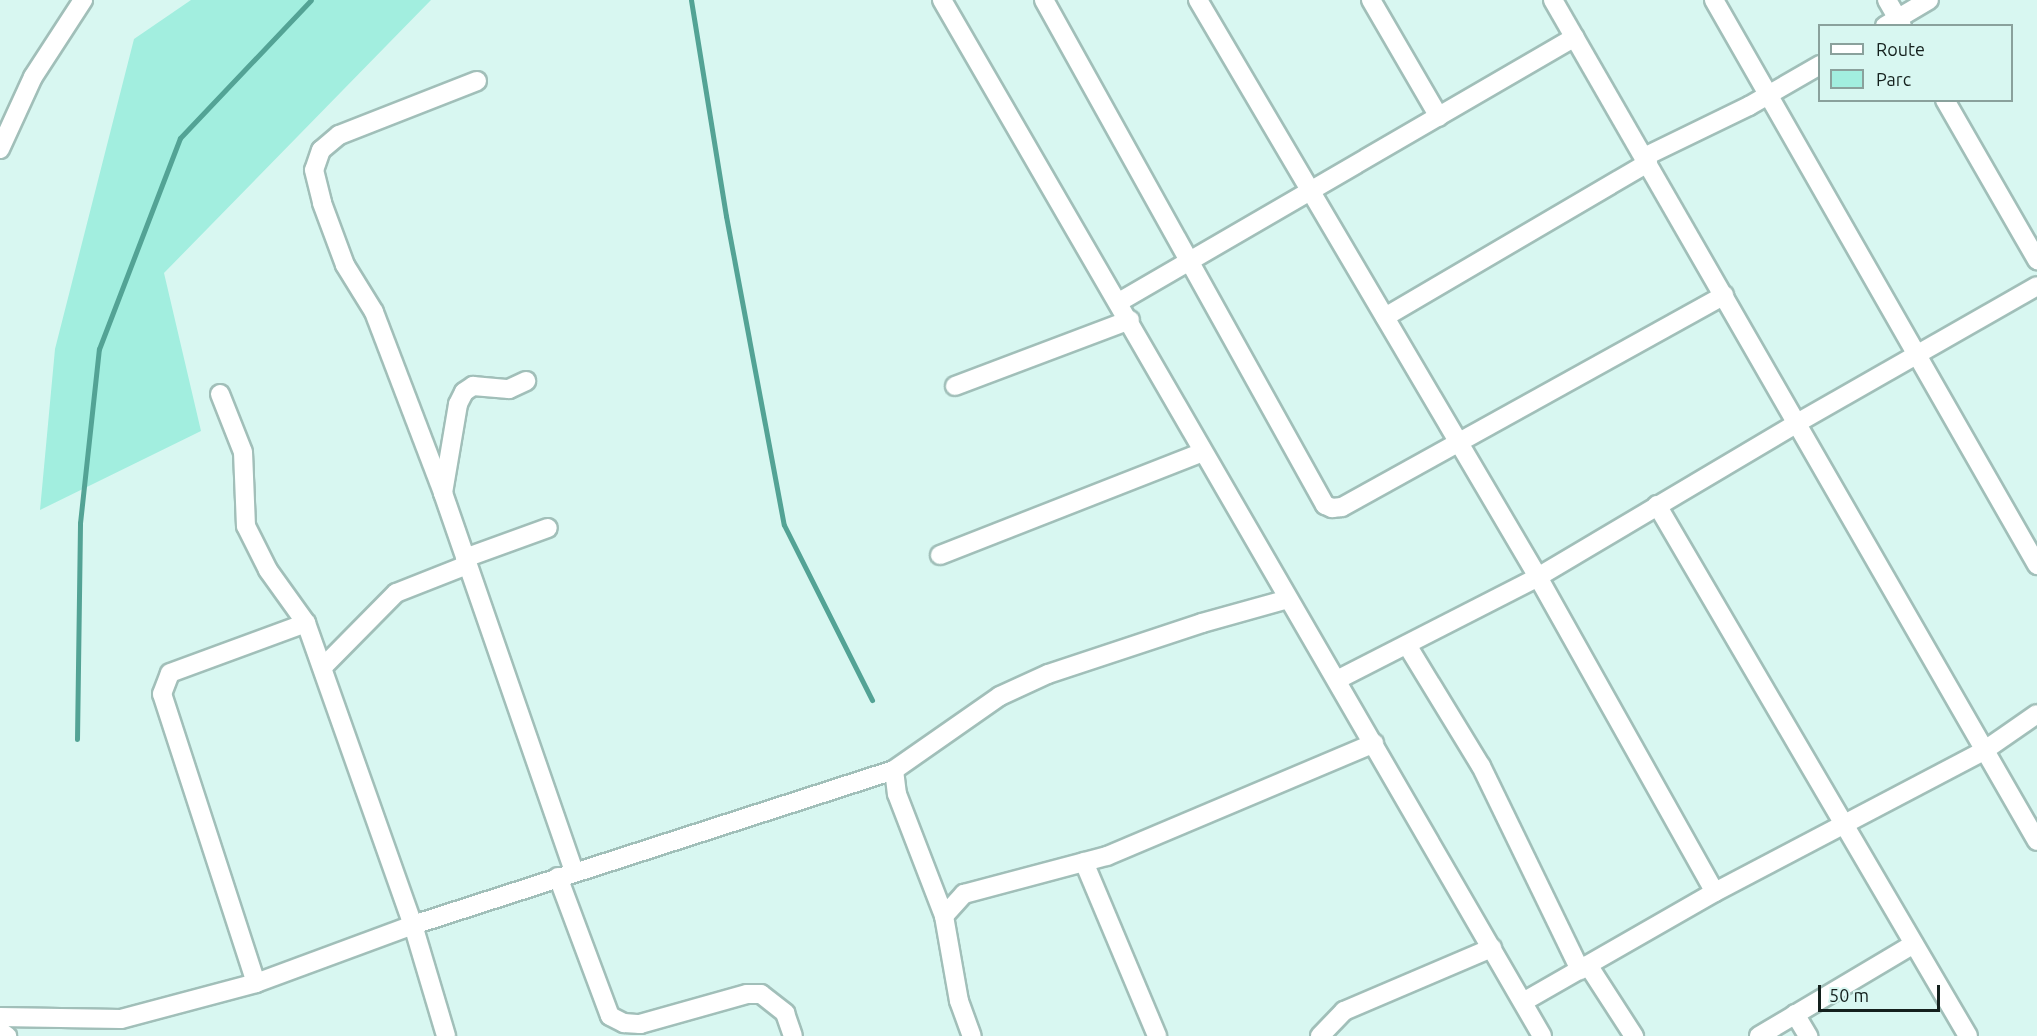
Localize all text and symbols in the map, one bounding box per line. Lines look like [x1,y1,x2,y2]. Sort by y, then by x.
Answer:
legend [1818,24,2013,102]
text: Route [1876,39,1925,59]
text: Parc [1876,69,1911,89]
scale bar [1821,973,1942,1011]
text: 50 m [1829,985,1869,1005]

